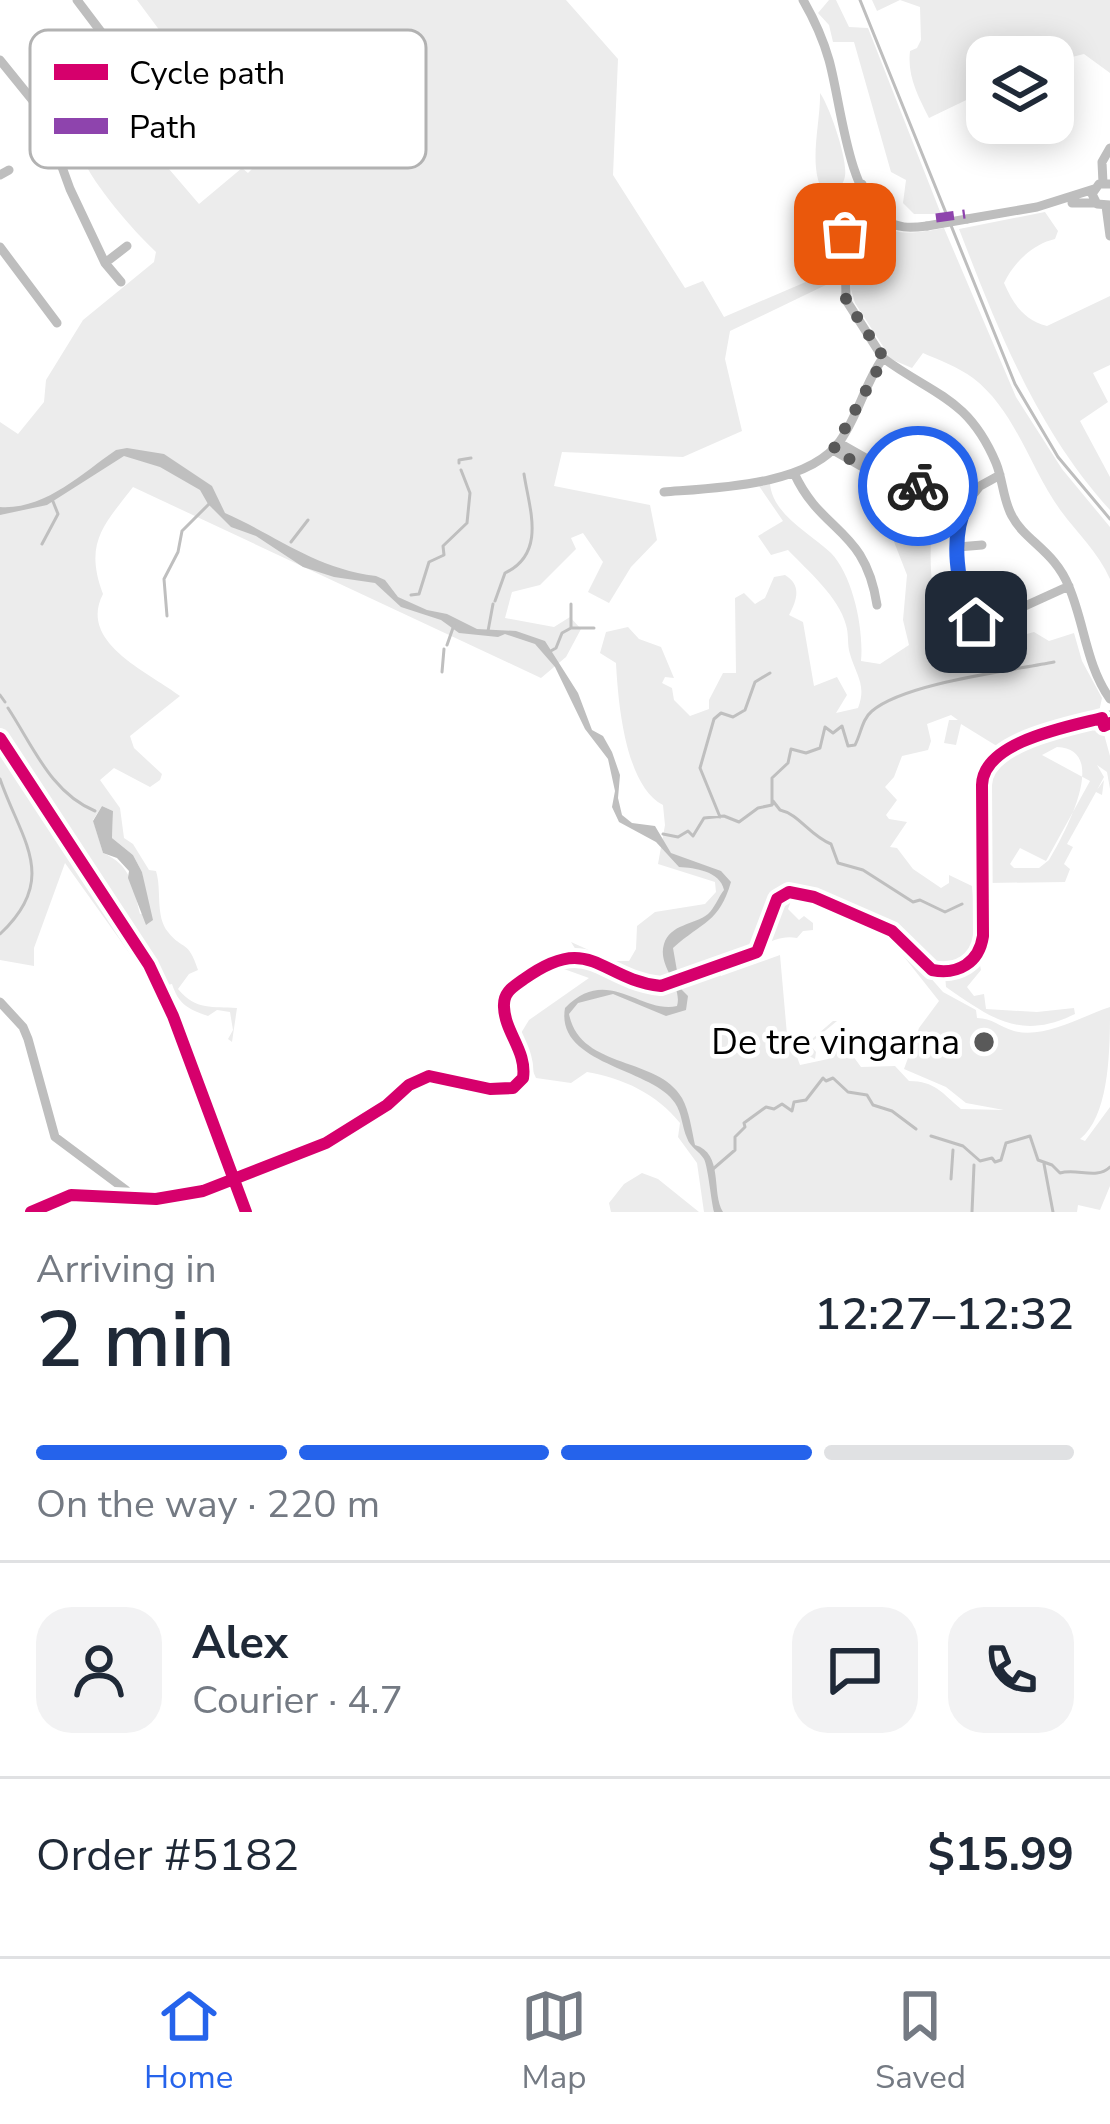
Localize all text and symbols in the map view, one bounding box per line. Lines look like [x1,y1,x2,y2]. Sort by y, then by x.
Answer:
legend [30,30,426,168]
map controls [966,36,1074,144]
button: layers [966,36,1074,144]
text: Cycle path [129,51,285,96]
text: Path [129,105,197,150]
pin [794,183,896,285]
icon: bag [812,201,878,267]
courier [858,426,978,546]
icon: bike [885,453,951,519]
pin [925,571,1027,673]
icon: home [943,589,1009,655]
place label: De tre vingarna [711,1018,960,1067]
marker: De tre vingarna [971,1029,997,1055]
text: Arriving in [36,1243,217,1296]
text: 12:27–12:32 [814,1284,1074,1345]
text: 2 min [36,1287,235,1394]
text: On the way · 220 m [36,1478,380,1531]
button: person [36,1607,162,1733]
button: chat [792,1607,918,1733]
button: phone [948,1607,1074,1733]
text: Alex [192,1613,288,1674]
text: Courier · 4.7 [192,1674,403,1727]
text: Order #5182 [36,1825,299,1886]
text: $15.99 [928,1825,1074,1886]
tab: Home [144,1983,233,2100]
tab: Map [521,1983,587,2100]
tab: Saved [875,1983,966,2100]

